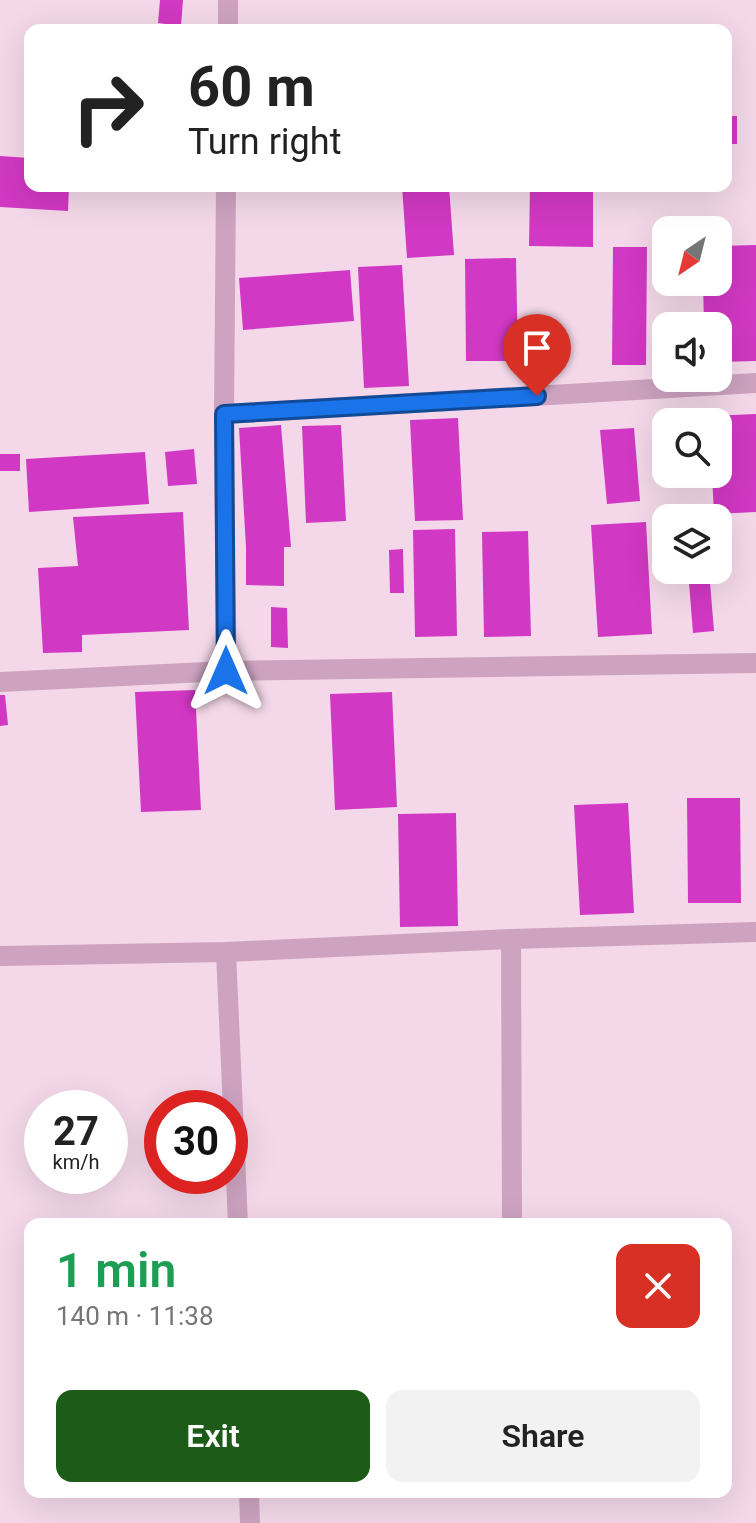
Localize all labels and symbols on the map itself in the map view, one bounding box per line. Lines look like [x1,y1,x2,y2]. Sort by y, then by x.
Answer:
north arrow [652,216,732,296]
pin [503,314,571,396]
position arrow [184,629,268,713]
speed limit sign: 30 [144,1090,248,1194]

